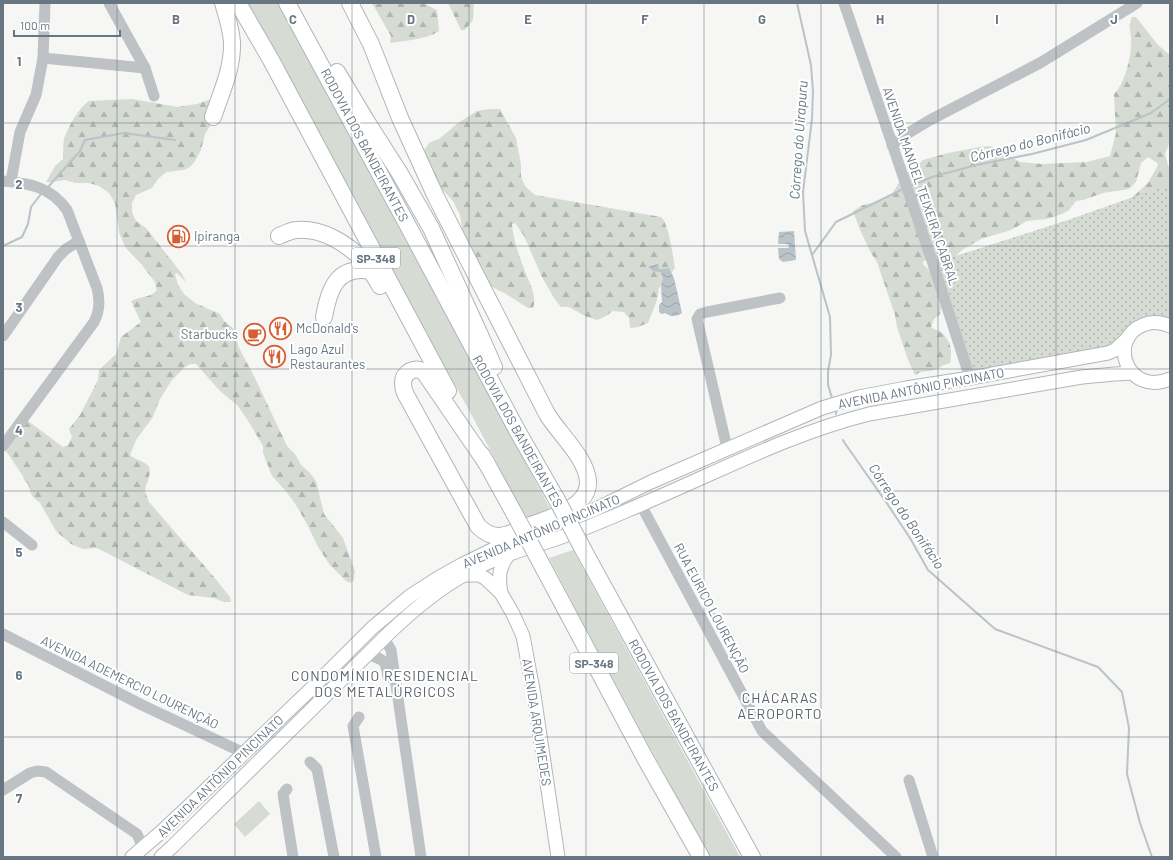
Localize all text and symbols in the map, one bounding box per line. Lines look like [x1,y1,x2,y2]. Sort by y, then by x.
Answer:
text: B [172,11,180,27]
text: C [289,11,297,27]
text: D [407,11,415,27]
text: E [524,11,532,27]
text: F [641,11,649,27]
text: G [758,11,766,27]
text: H [876,11,884,27]
text: I [995,11,999,27]
text: J [1110,11,1118,27]
scale bar [14,12,120,38]
text: 100 m [20,18,50,32]
text: 1 [17,53,21,69]
street label: RODOVIA DOS BANDEIRANTES [318,66,412,224]
water label: Córrego do Uirapuru [785,80,811,200]
street label: AVENIDA MANOEL TEIXEIRA CABRAL [879,85,963,287]
water label: Córrego do Bonifácio [968,119,1092,165]
text: 2 [15,176,23,192]
fuel station icon: Ipiranga [165,223,191,249]
place label: Ipiranga [194,228,240,244]
road number: SP-348 [352,248,400,268]
text: 3 [15,299,23,315]
restaurant icon: McDonald's [267,315,293,341]
place label: McDonald's [296,320,359,336]
cafe icon: Starbucks [241,321,267,347]
place label: Starbucks [181,326,238,342]
place label: Lago Azul Restaurantes [290,341,365,372]
restaurant icon: Lago Azul Restaurantes [262,343,288,369]
street label: RODOVIA DOS BANDEIRANTES [469,352,567,510]
street label: AVENIDA ANTÔNIO PINCINATO [836,364,1006,412]
text: 4 [15,422,23,438]
water label: Córrego do Bonifácio [865,460,949,572]
street label: AVENIDA ANTÔNIO PINCINATO [460,491,622,571]
street label: RUA EURICO LOURENÇÃO [671,540,753,676]
text: 5 [15,544,23,560]
street label: AVENIDA ADEMERCIO LOURENÇÃO [38,632,222,732]
street label: RODOVIA DOS BANDEIRANTES [625,636,723,794]
road number: SP-348 [570,653,618,673]
street label: AVENIDA ARQUIMEDES [519,657,555,787]
text: 6 [16,667,23,683]
district label: CONDOMÍNIO RESIDENCIAL DOS METALÚRGICOS [291,667,479,700]
district label: CHÁCARAS AEROPORTO [738,689,822,722]
street label: AVENIDA ANTÔNIO PINCINATO [154,711,286,841]
text: 7 [16,790,23,806]

